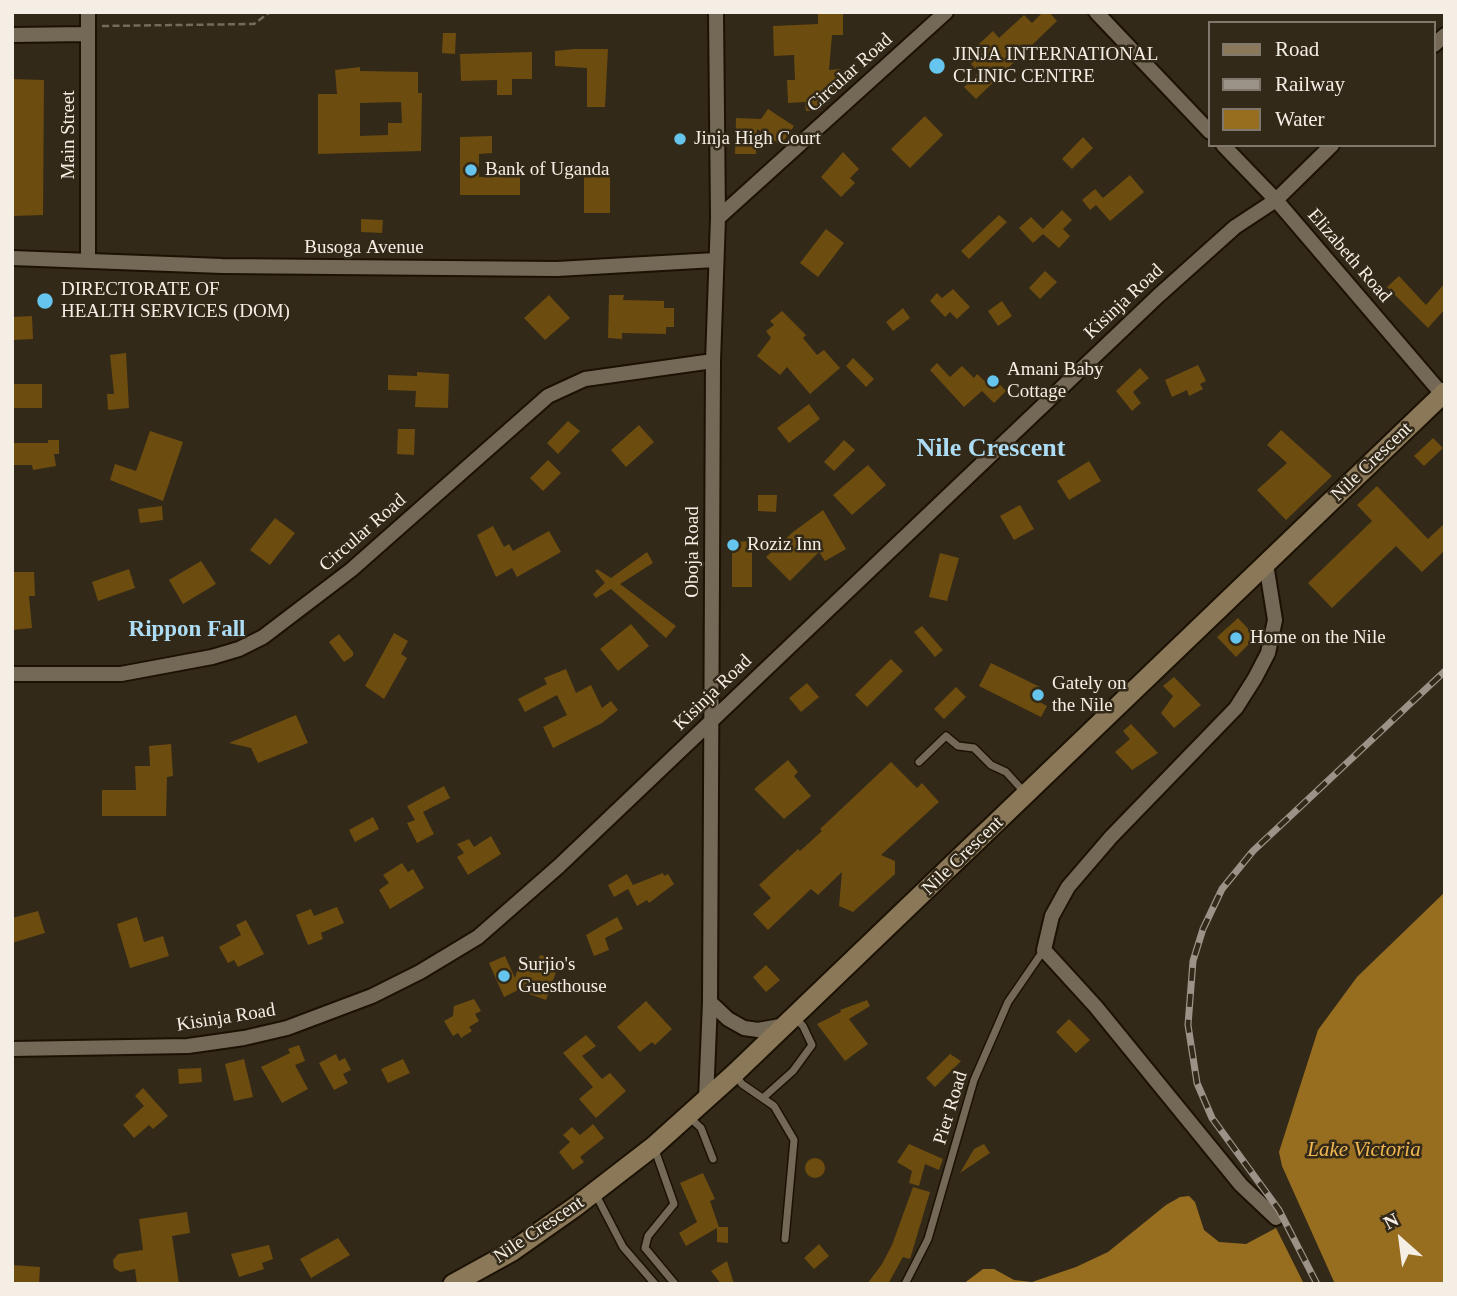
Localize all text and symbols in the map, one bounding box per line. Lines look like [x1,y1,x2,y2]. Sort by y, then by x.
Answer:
legend [1208,21,1436,147]
street label: Circular Road [803,29,897,117]
text: Road [1275,37,1319,61]
place label: JINJA INTERNATIONAL CLINIC CENTRE [953,44,1158,88]
marker: JINJA INTERNATIONAL CLINIC CENTRE [927,56,947,76]
text: Railway [1275,72,1345,96]
street label: Main Street [58,90,80,180]
text: Water [1275,107,1325,131]
place label: Jinja High Court [694,128,821,150]
marker: Jinja High Court [672,131,688,147]
place label: Bank of Uganda [485,159,610,181]
marker: Bank of Uganda [463,162,479,178]
street label: Elizabeth Road [1302,205,1396,307]
street label: Busoga Avenue [304,237,424,259]
street label: Kisinja Road [1080,260,1168,344]
place label: DIRECTORATE OF HEALTH SERVICES (DOM) [61,279,290,323]
marker: DIRECTORATE OF HEALTH SERVICES (DOM) [35,291,55,311]
place label: Amani Baby Cottage [1007,359,1104,403]
marker: Amani Baby Cottage [985,373,1001,389]
street label: Nile Crescent [1327,418,1417,506]
district label: Nile Crescent [917,433,1065,465]
street label: Circular Road [315,489,411,577]
street label: Oboja Road [682,506,704,598]
place label: Roziz Inn [747,534,821,556]
marker: Roziz Inn [725,537,741,553]
district label: Rippon Fall [129,616,245,644]
place label: Home on the Nile [1250,627,1386,649]
marker: Home on the Nile [1228,630,1244,646]
street label: Kisinja Road [669,650,757,736]
place label: Gately on the Nile [1052,673,1126,717]
marker: Gately on the Nile [1030,687,1046,703]
street label: Nile Crescent [918,812,1008,900]
place label: Surjio's Guesthouse [518,954,607,998]
marker: Surjio's Guesthouse [496,968,512,984]
street label: Kisinja Road [175,999,277,1037]
street label: Pier Road [929,1069,973,1147]
water label: Lake Victoria [1307,1137,1421,1163]
street label: Nile Crescent [490,1191,588,1269]
north arrow [1366,1205,1436,1275]
text: N [1380,1209,1402,1234]

